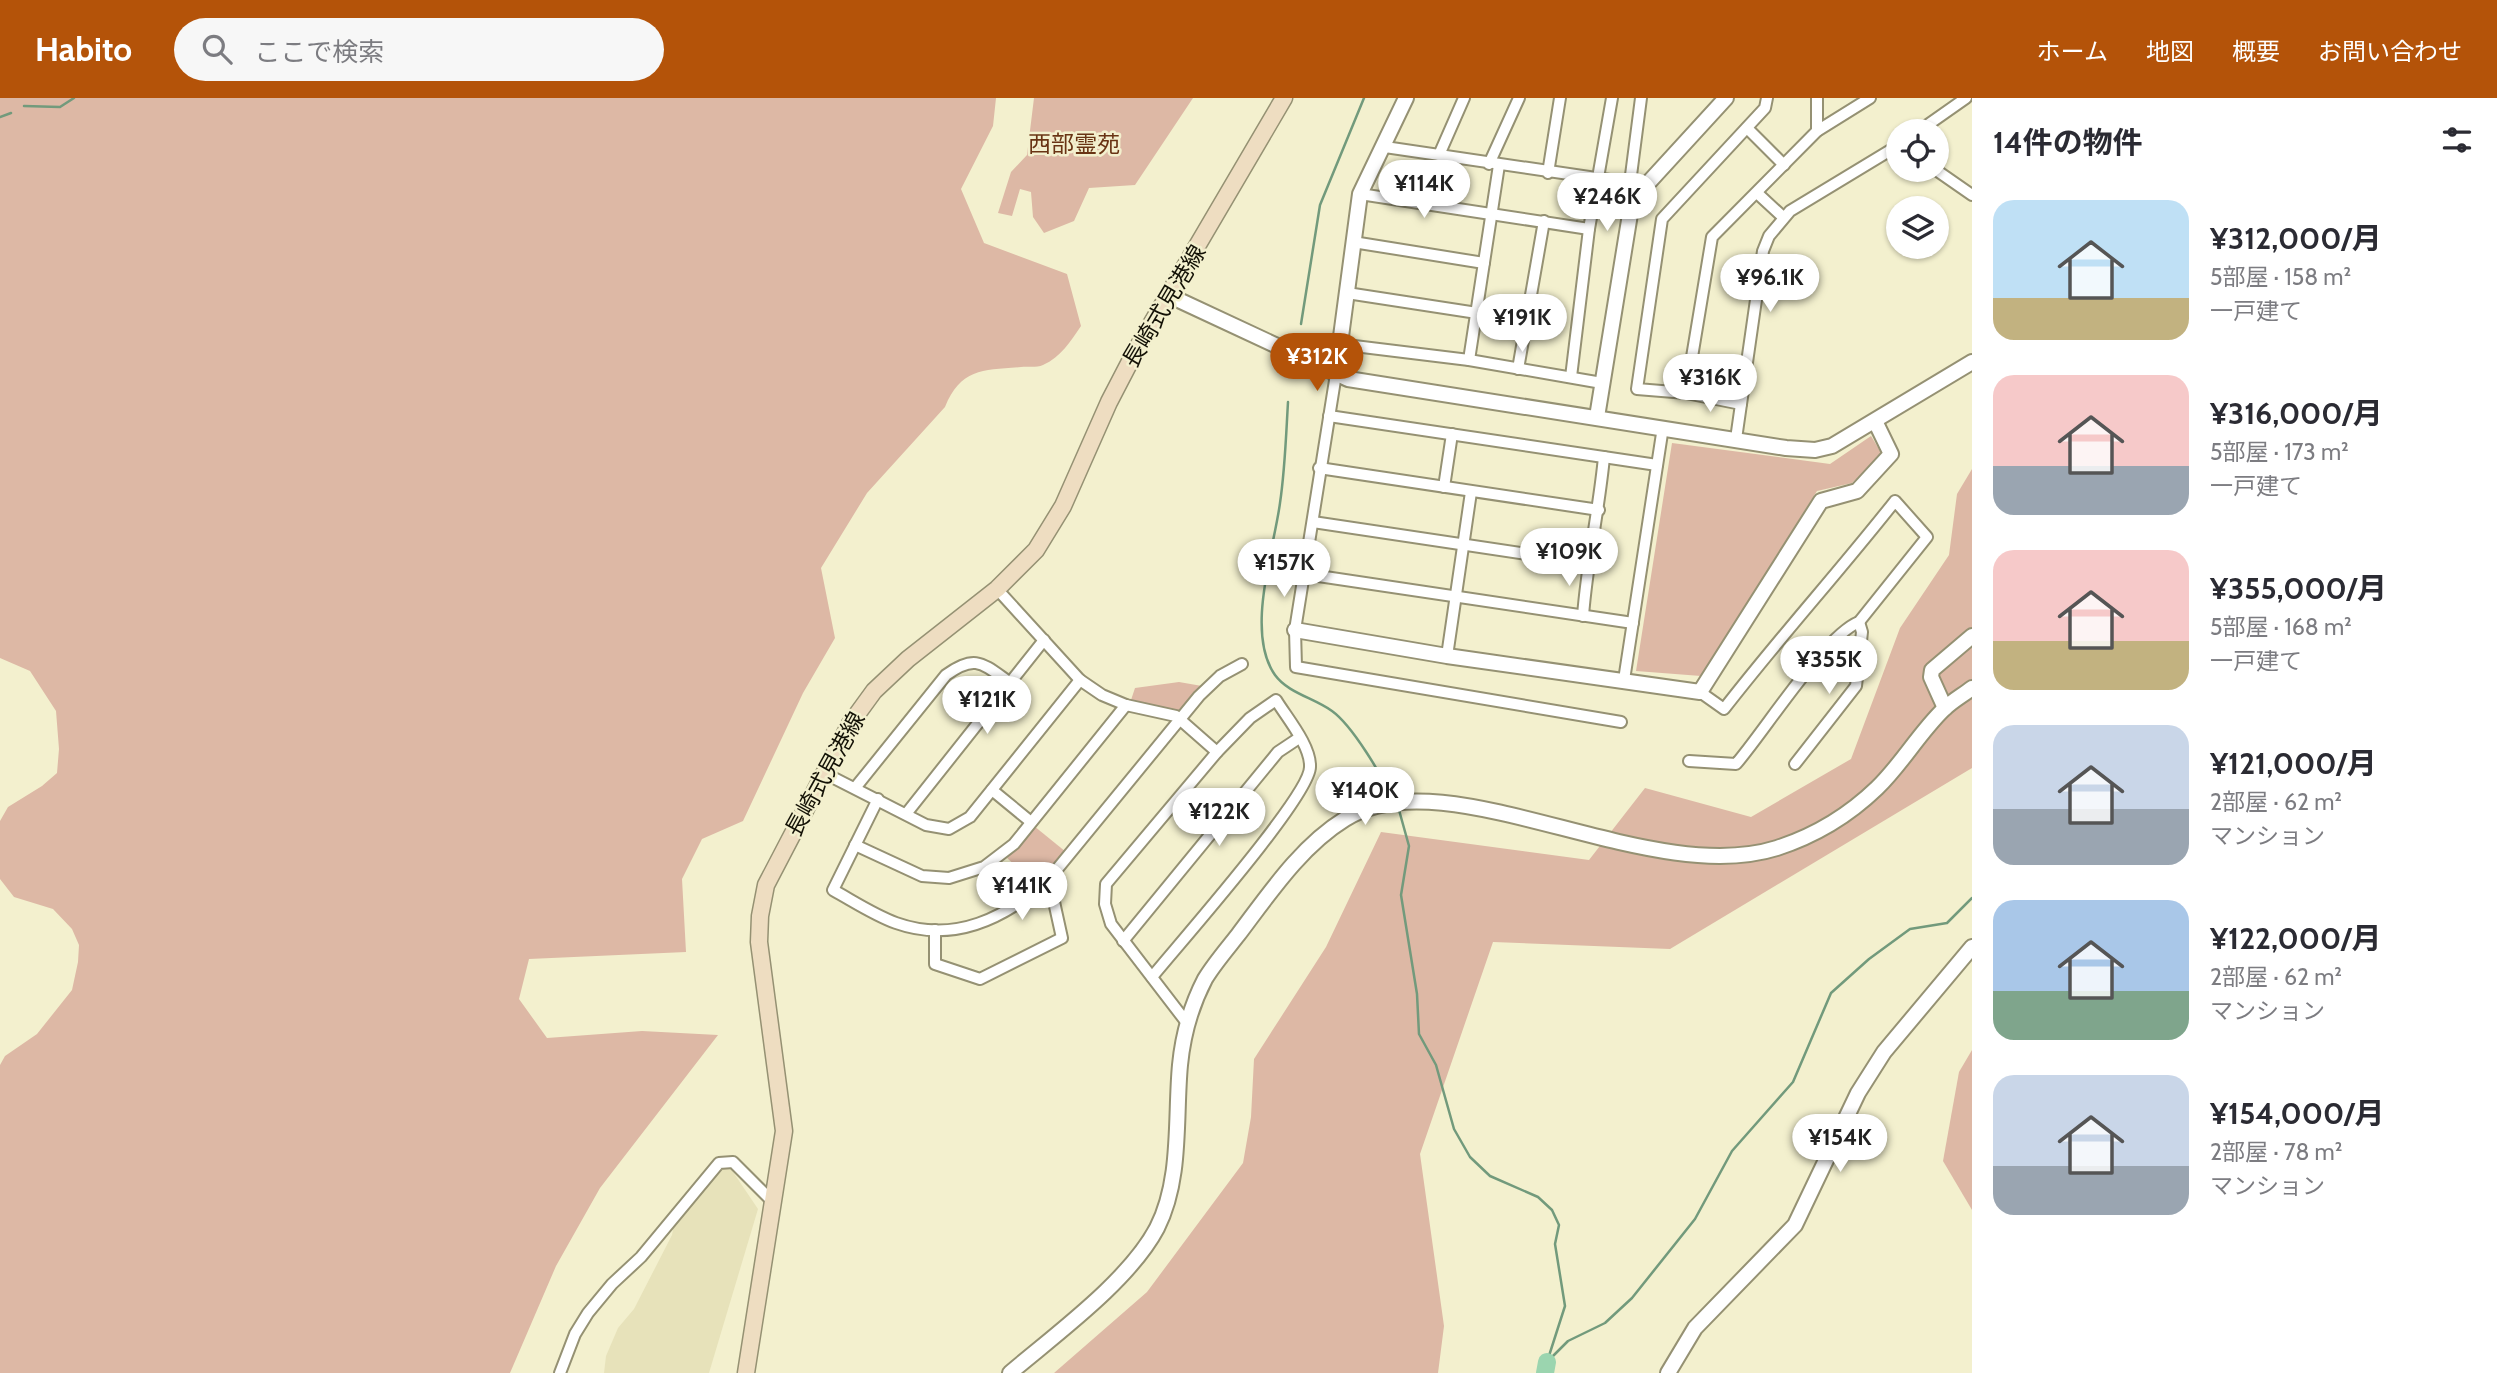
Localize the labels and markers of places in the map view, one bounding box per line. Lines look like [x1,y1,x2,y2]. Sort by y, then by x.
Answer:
pin: ¥114K [1375,160,1473,220]
pin: ¥246K [1558,174,1656,233]
pin: ¥96.1K [1713,254,1827,314]
pin: ¥191K [1473,294,1571,354]
pin: ¥312K [1268,334,1366,393]
pin: ¥316K [1661,354,1759,414]
pin: ¥109K [1520,528,1618,588]
pin: ¥157K [1235,540,1333,599]
pin: ¥355K [1780,636,1878,696]
pin: ¥121K [938,676,1036,736]
pin: ¥140K [1316,768,1414,827]
pin: ¥122K [1170,788,1268,848]
pin: ¥141K [973,862,1071,922]
pin: ¥154K [1791,1114,1889,1174]

